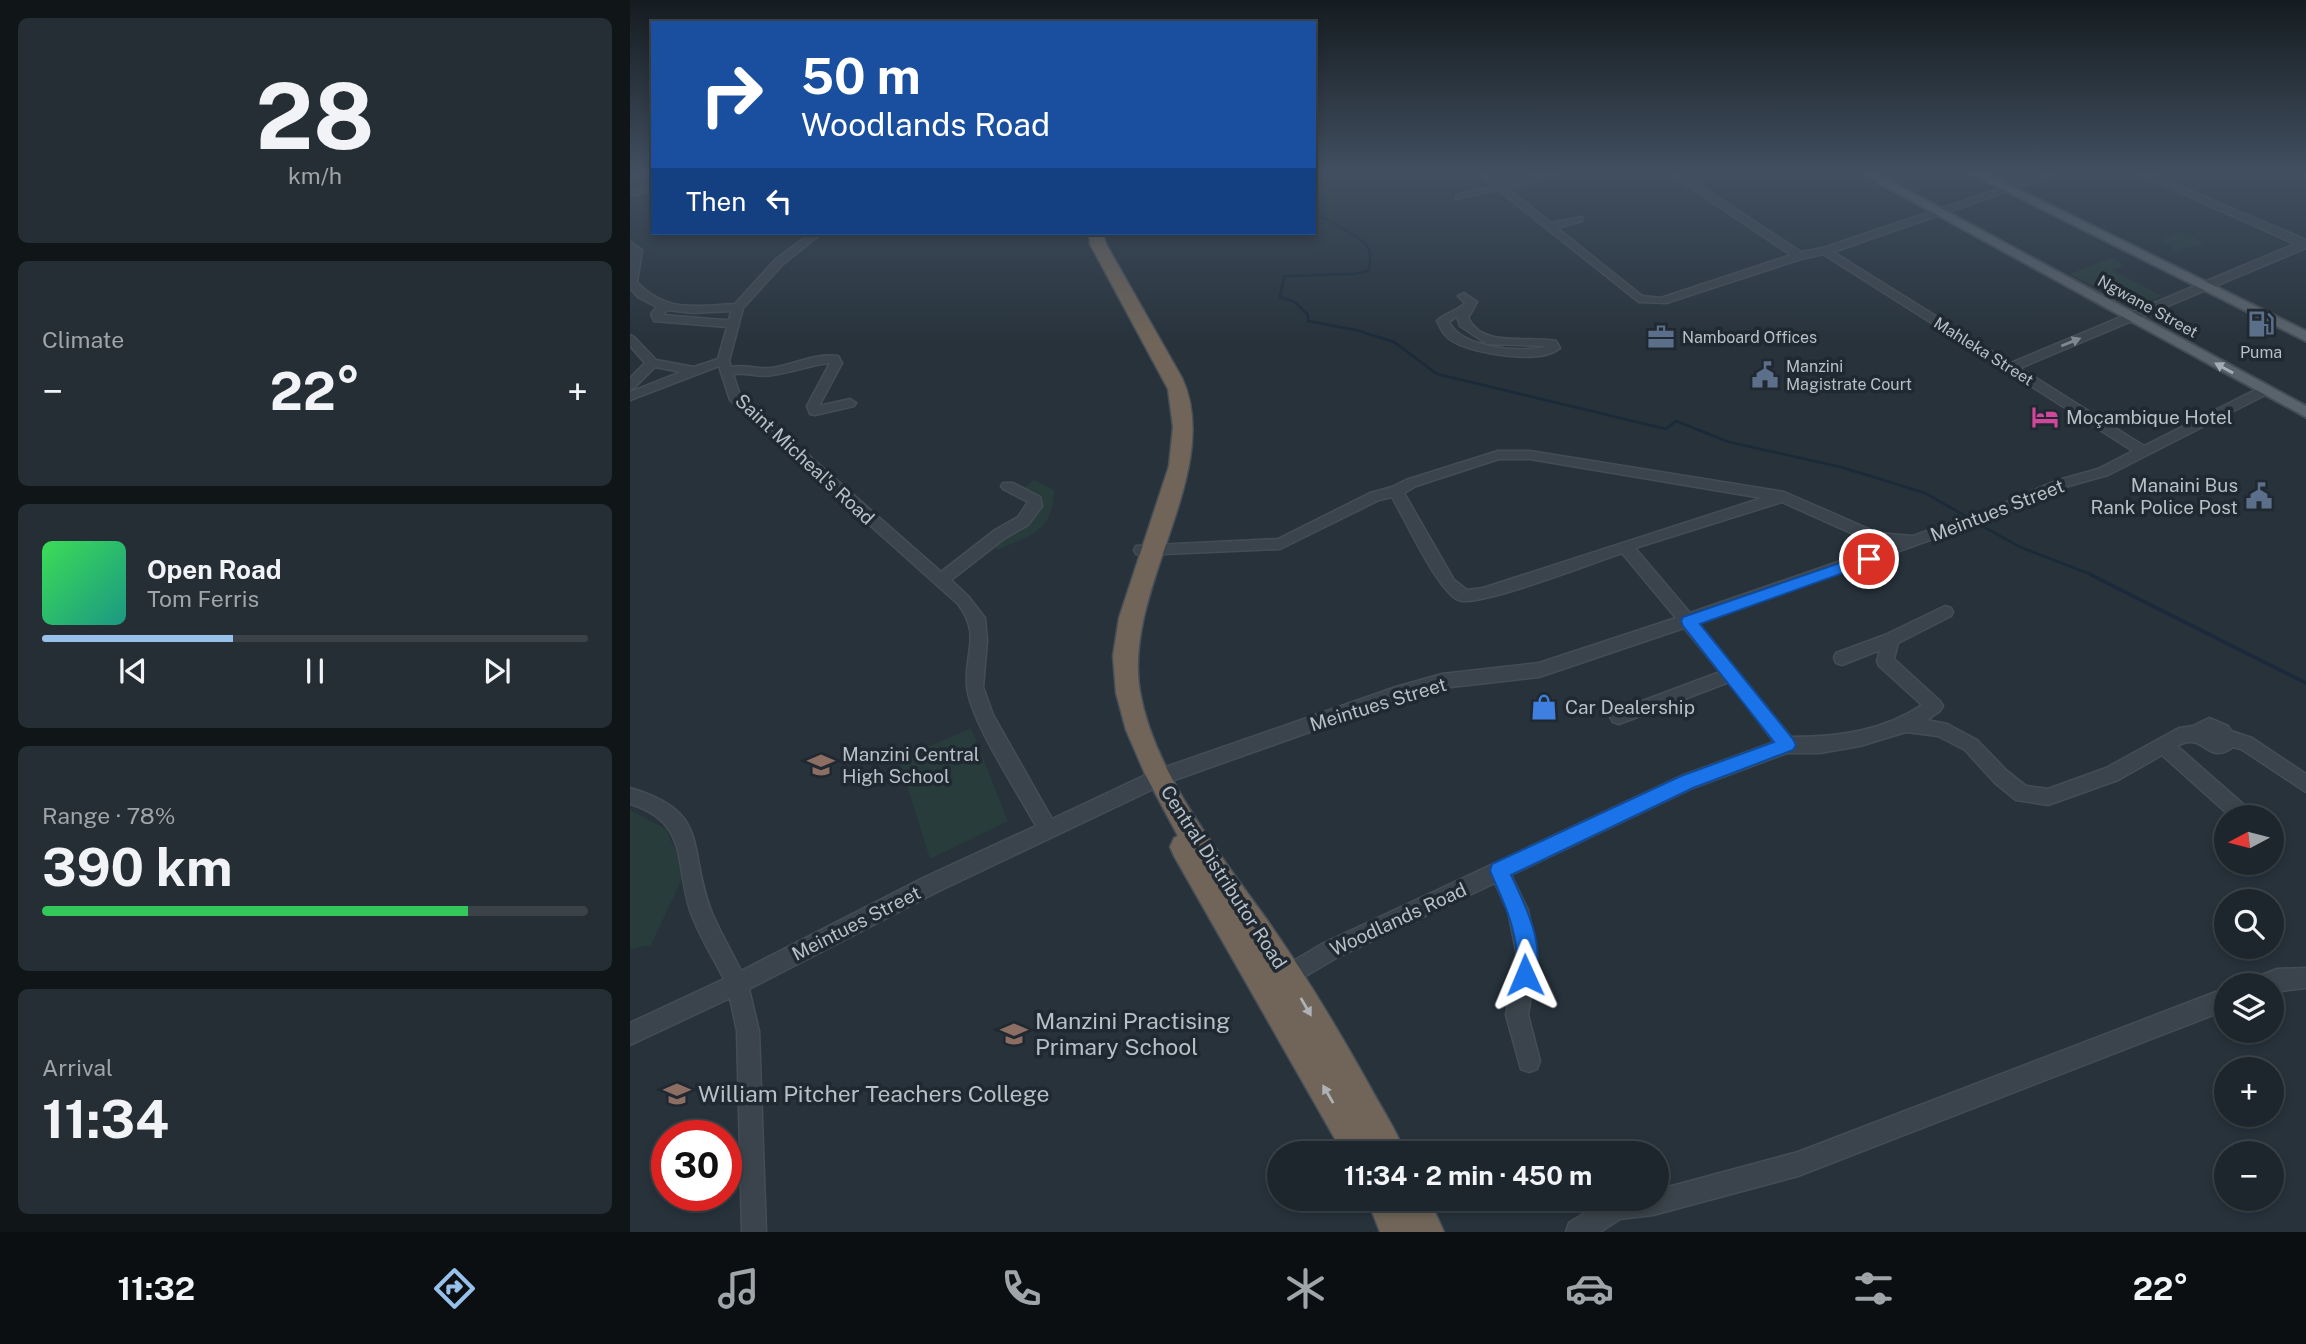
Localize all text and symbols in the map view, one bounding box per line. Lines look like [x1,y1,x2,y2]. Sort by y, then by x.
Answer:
text: 50 m [801,47,921,105]
icon: right [686,49,777,140]
text: 28 [256,63,374,169]
text: Woodlands Road [801,106,1050,143]
text: km/h [288,162,342,189]
icon: left [760,182,798,220]
text: Then [686,186,746,217]
street label: Ngwane Street [2094,271,2201,342]
fuel station icon: Puma [2246,309,2276,339]
street label: Mahleka Street [1930,313,2037,390]
office icon: Namboard Offices [1646,322,1676,352]
text: Climate [42,326,124,353]
place label: Namboard Offices [1682,328,1817,347]
one-way arrow [2061,337,2082,348]
place label: Puma [2240,343,2282,362]
place label: Manzini Magistrate Court [1786,357,1912,394]
public building icon: Manzini Magistrate Court [1750,360,1780,390]
text: 22° [270,361,360,422]
one-way arrow [2215,362,2234,374]
text: − [42,369,63,414]
text: + [567,369,588,414]
street label: Saint Micheal's Road [731,389,879,529]
hotel icon: Moçambique Hotel [2030,402,2060,432]
place label: Moçambique Hotel [2066,406,2233,428]
street label: Meintues Street [1927,474,2067,546]
place label: Manaini Bus Rank Police Post [2091,474,2238,518]
public building icon: Manaini Bus Rank Police Post [2244,481,2274,511]
pin [1839,529,1899,589]
icon: arrive [1850,540,1888,578]
text: Open Road [147,554,282,585]
text: Tom Ferris [147,585,259,612]
icon: previous [114,652,152,690]
icon: pause [296,652,334,690]
icon: next [478,652,516,690]
street label: Meintues Street [1307,673,1449,735]
shop icon: Car Dealership [1529,692,1559,722]
place label: Car Dealership [1565,696,1695,718]
place label: Manzini Central High School [842,743,980,787]
school or university icon: Manzini Central High School [806,750,836,780]
street label: Central Distributor Road [1157,781,1291,973]
text: Range · 78% [42,802,175,829]
north arrow [2214,805,2284,875]
map controls [2214,805,2284,1211]
text: 390 km [42,837,232,898]
street label: Woodlands Road [1326,878,1470,960]
street label: Meintues Street [788,881,924,965]
button: search [2214,889,2284,959]
position arrow [1488,938,1562,1012]
button: layers [2214,973,2284,1043]
one-way arrow [1299,998,1312,1017]
place label: Manzini Practising Primary School [1035,1007,1230,1060]
school or university icon: Manzini Practising Primary School [999,1019,1029,1049]
text: Arrival [42,1054,113,1081]
button: + [2214,1057,2284,1127]
school or university icon: William Pitcher Teachers College [662,1079,692,1109]
place label: William Pitcher Teachers College [698,1080,1049,1107]
one-way arrow [1322,1084,1334,1104]
text: 11:34 [42,1089,169,1150]
speed limit sign: 30 [651,1120,742,1211]
button: − [2214,1141,2284,1211]
text: 11:34 · 2 min · 450 m [1344,1160,1592,1191]
icon: directions [430,1264,479,1313]
icon: music [714,1264,763,1313]
icon: phone [997,1264,1046,1313]
icon: climate [1281,1264,1330,1313]
icon: car [1565,1264,1614,1313]
icon: filters [1849,1264,1898,1313]
text: 11:32 [117,1270,195,1307]
text: 22° [2133,1270,2189,1307]

